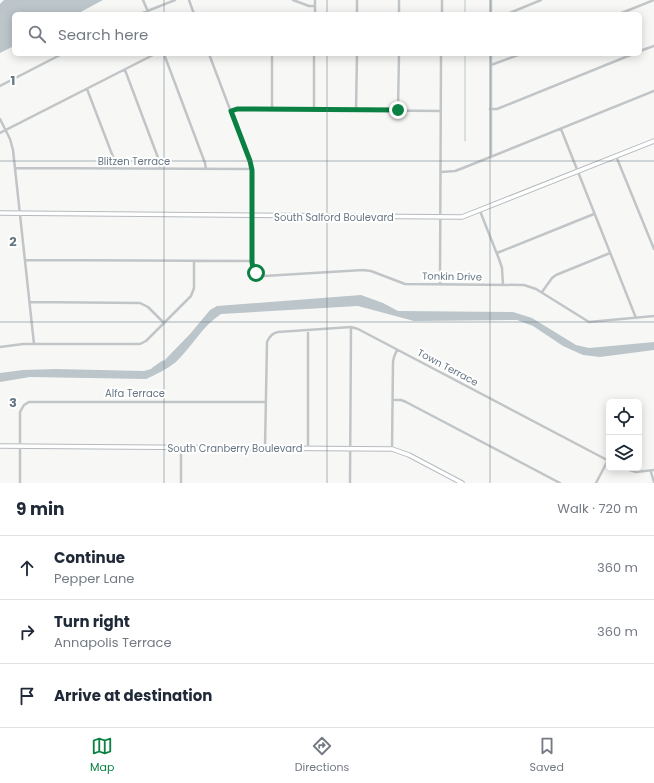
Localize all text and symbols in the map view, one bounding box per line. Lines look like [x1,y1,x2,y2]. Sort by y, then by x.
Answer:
search box [12,12,642,56]
icon: search [26,23,48,45]
text: Search here [58,24,148,45]
text: 1 [11,71,15,90]
route end [389,101,407,119]
street label: Blitzen Terrace [98,154,170,169]
street label: South Salford Boulevard [274,210,394,225]
text: 2 [9,232,17,251]
route start [247,264,265,282]
street label: Tonkin Drive [422,268,482,285]
street label: Town Terrace [415,345,481,390]
street label: Alfa Terrace [105,386,165,401]
text: 3 [9,393,17,412]
map controls [606,399,642,471]
button: locate [606,399,642,435]
button: layers [606,435,642,471]
street label: South Cranberry Boulevard [167,441,303,456]
text: 9 min [16,497,65,521]
text: Walk · 720 m [557,499,638,518]
text: Continue [54,547,125,568]
icon: ahead [16,557,38,579]
text: 360 m [597,558,638,577]
text: Pepper Lane [54,569,134,588]
text: Turn right [54,611,130,632]
icon: right [16,621,38,643]
text: 360 m [597,622,638,641]
text: Annapolis Terrace [54,633,171,652]
icon: arrive [16,685,38,707]
text: Arrive at destination [54,685,212,706]
tab: Map [90,735,114,776]
tab: Directions [295,735,349,776]
tab: Saved [530,735,564,776]

